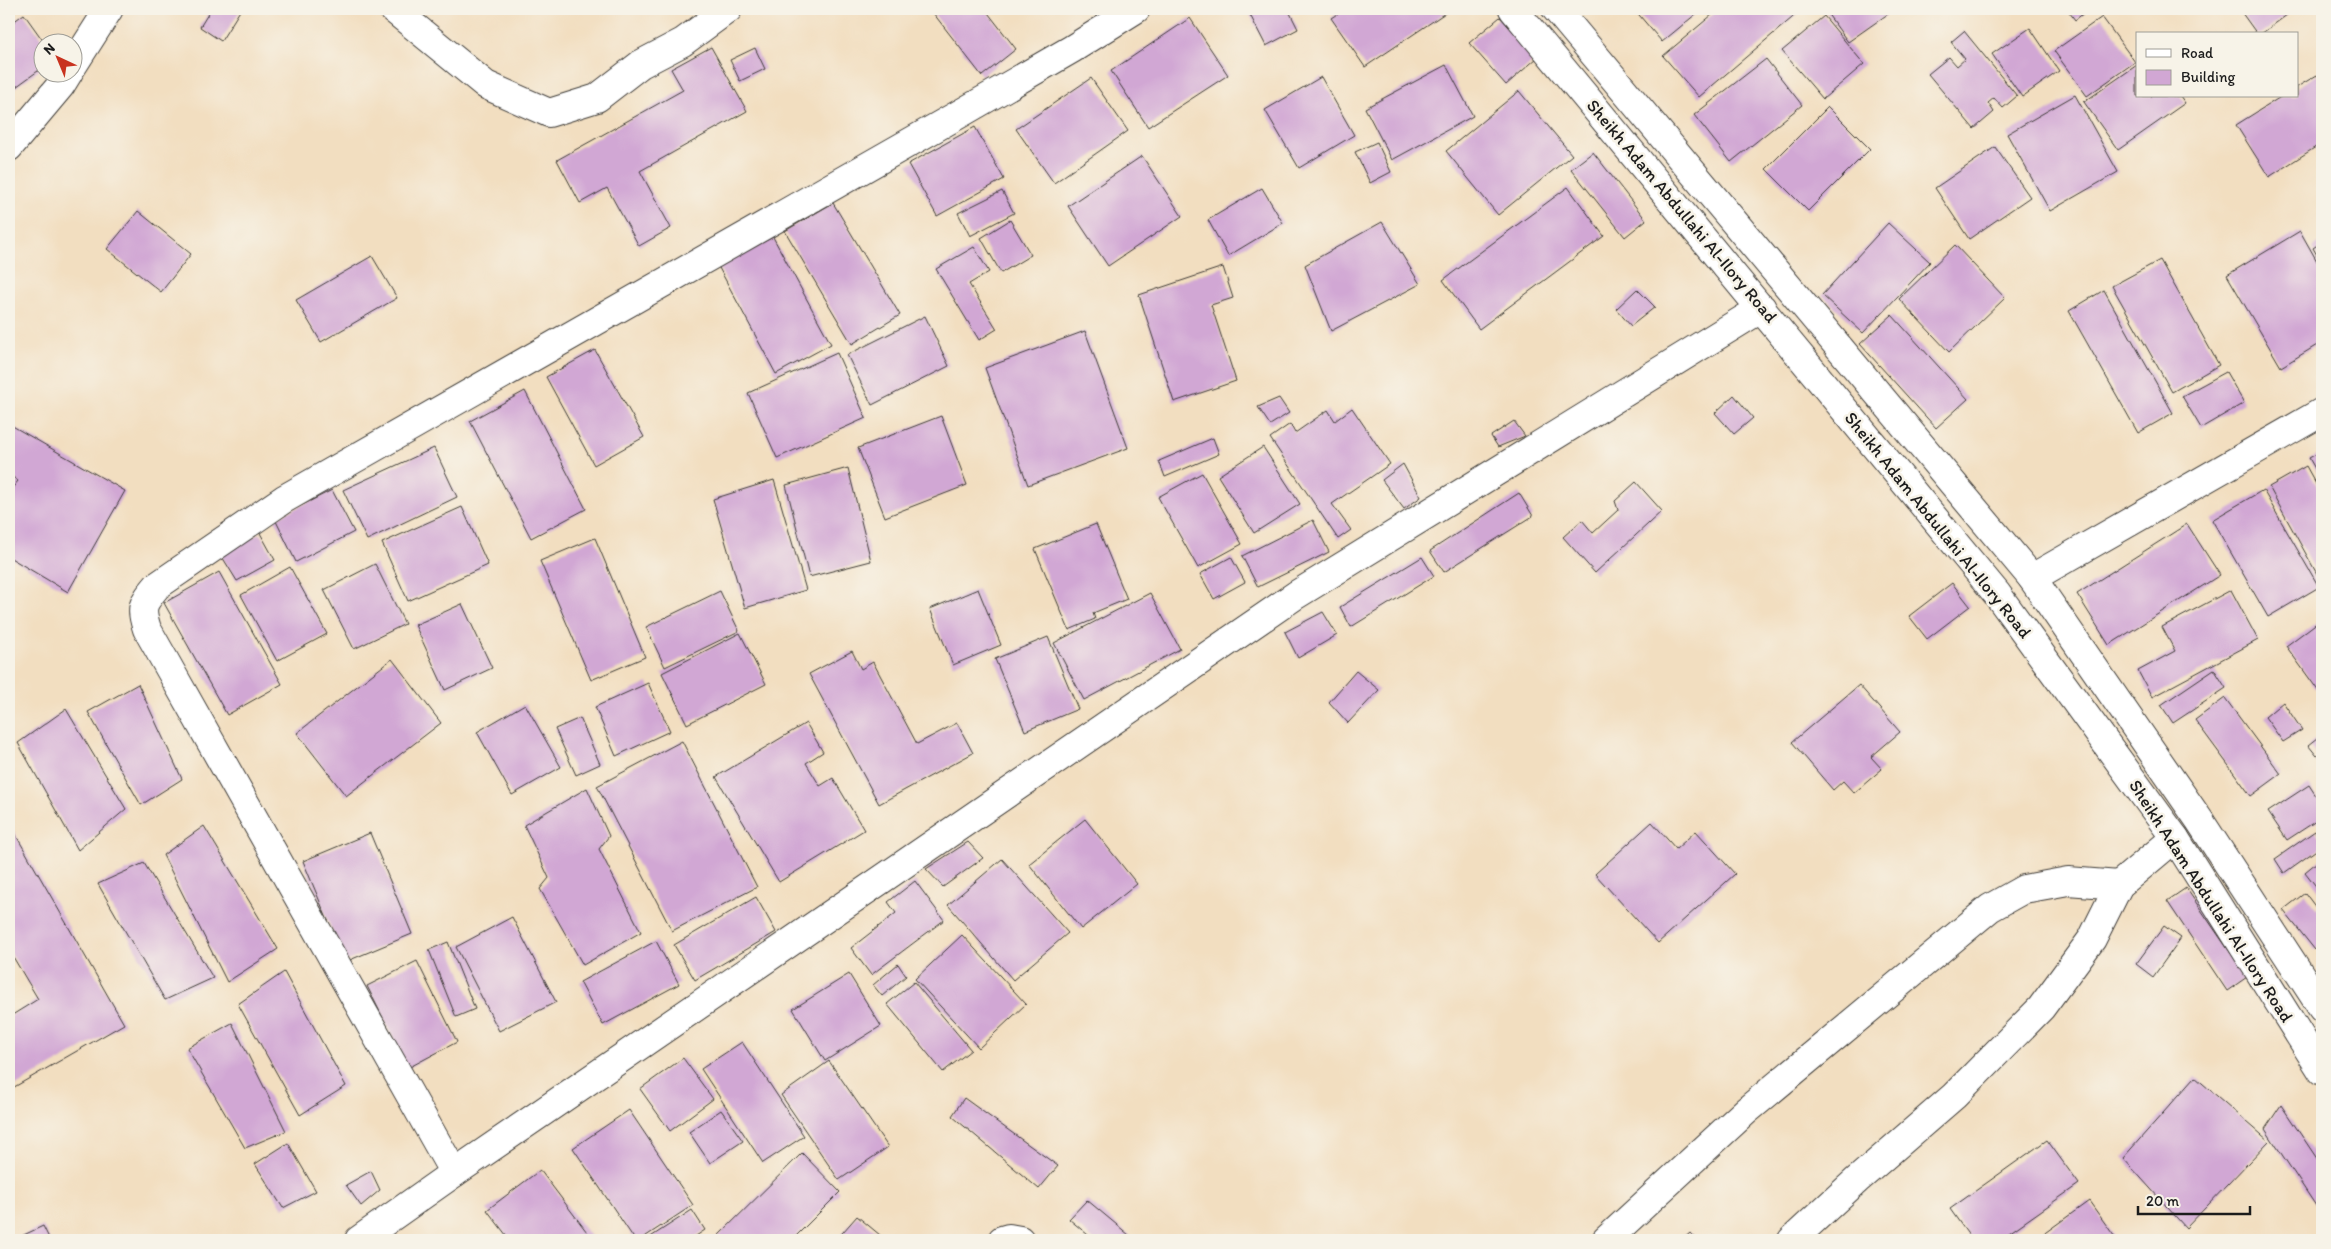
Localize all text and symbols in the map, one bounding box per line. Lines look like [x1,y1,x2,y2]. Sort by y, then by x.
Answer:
north arrow [32,32,82,82]
legend [2136,32,2298,98]
text: N [40,40,59,58]
text: Road [2181,44,2214,62]
text: Building [2181,68,2235,86]
street label: Sheikh Adam Abdullahi Al-Ilory Road [1582,95,1782,327]
street label: Sheikh Adam Abdullahi Al-Ilory Road [1840,407,2036,643]
street label: Sheikh Adam Abdullahi Al-Ilory Road [2124,776,2298,1027]
scale bar [2138,1184,2251,1216]
text: 20 m [2146,1192,2180,1210]

